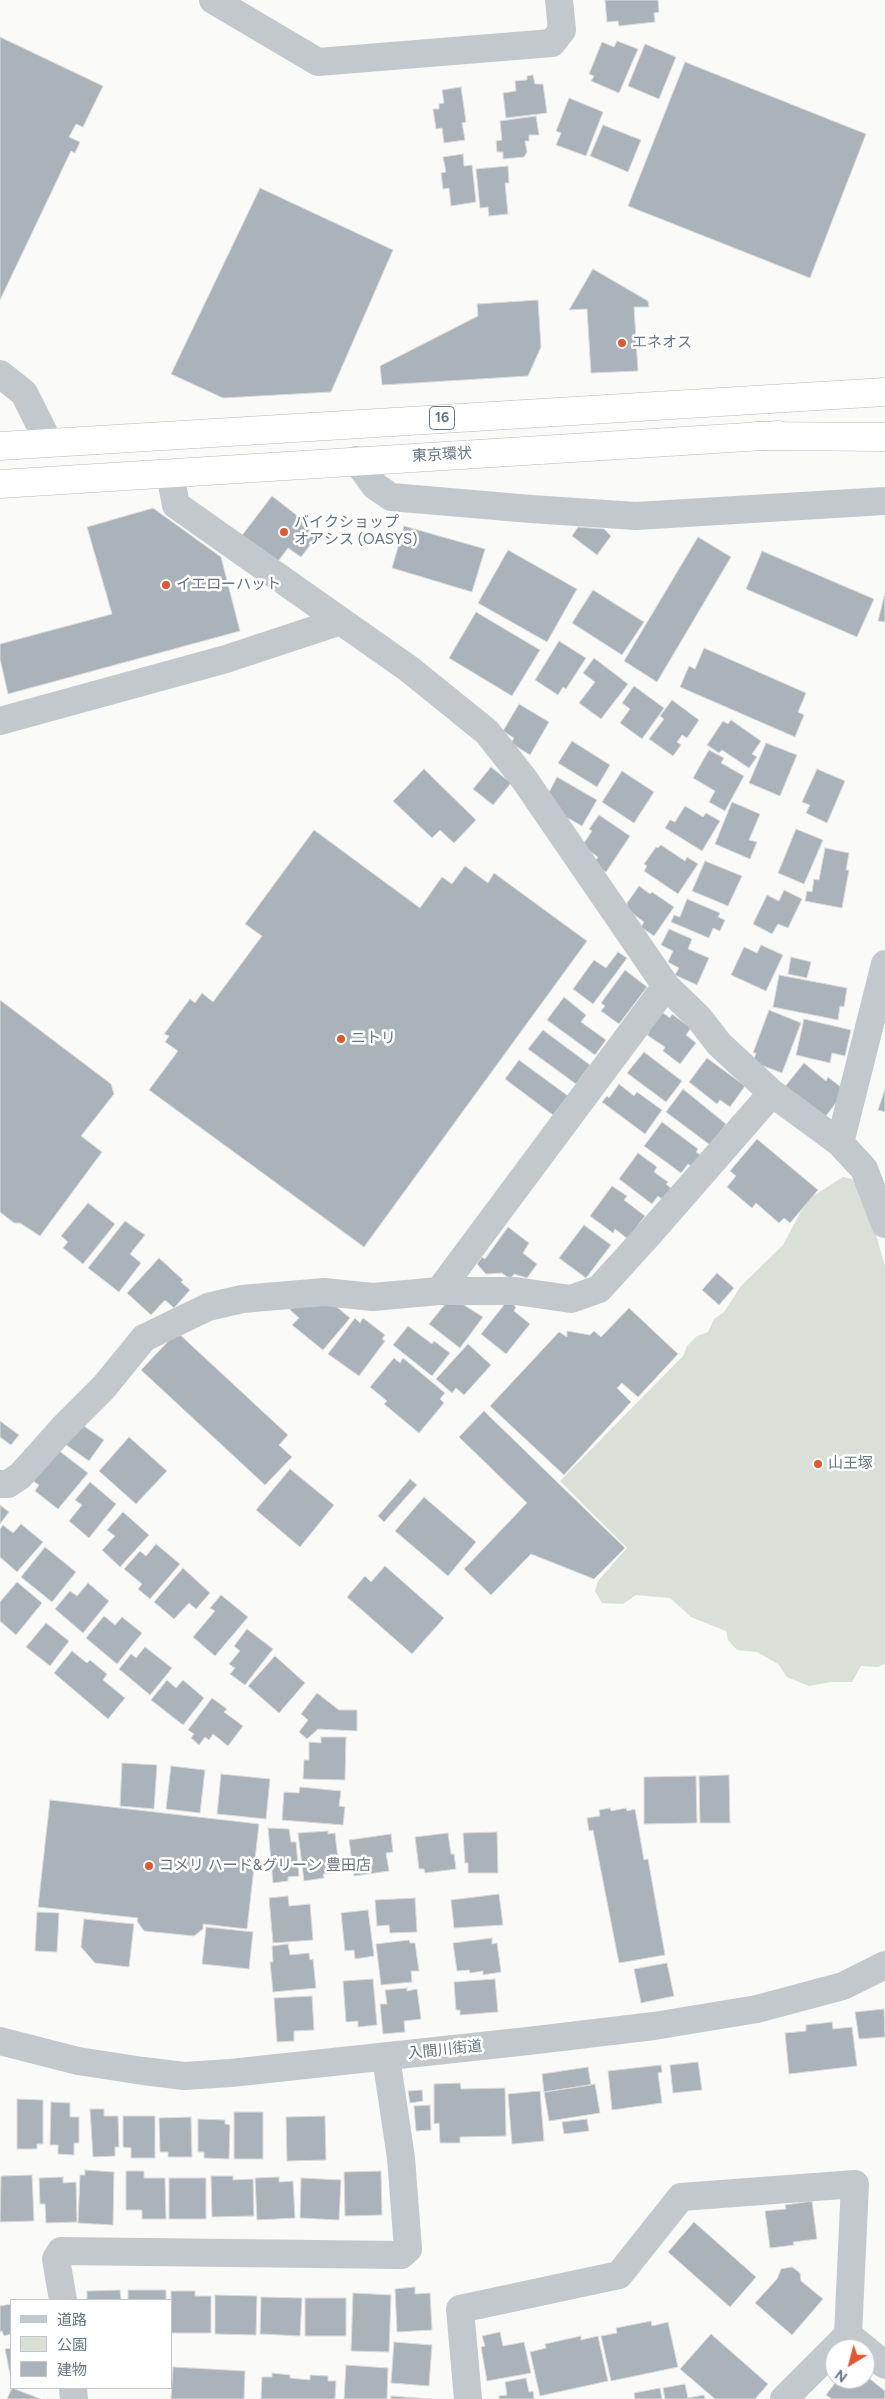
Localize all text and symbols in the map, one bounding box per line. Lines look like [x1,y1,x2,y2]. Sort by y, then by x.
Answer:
place label: エネオス [632,334,692,352]
marker: エネオス [616,337,628,349]
road number: 16 [430,406,454,429]
street label: 東京環状 [412,444,472,466]
place label: バイクショップ オアシス (OASYS) [294,514,418,549]
marker: バイクショップ オアシス (OASYS) [278,526,290,538]
place label: イエローハット [176,576,281,594]
marker: イエローハット [160,579,172,591]
place label: ニトリ [351,1030,396,1048]
marker: ニトリ [335,1033,347,1045]
place label: 山王塚 [828,1455,873,1473]
marker: 山王塚 [812,1458,824,1470]
place label: コメリ ハード&グリーン 豊田店 [159,1857,371,1875]
marker: コメリ ハード&グリーン 豊田店 [143,1860,155,1872]
street label: 入間川街道 [407,2037,483,2063]
legend [10,2299,172,2389]
text: 道路 [57,2311,87,2329]
text: 公園 [57,2336,87,2354]
north arrow [825,2339,875,2389]
text: 建物 [57,2361,87,2379]
text: N [832,2366,851,2386]

